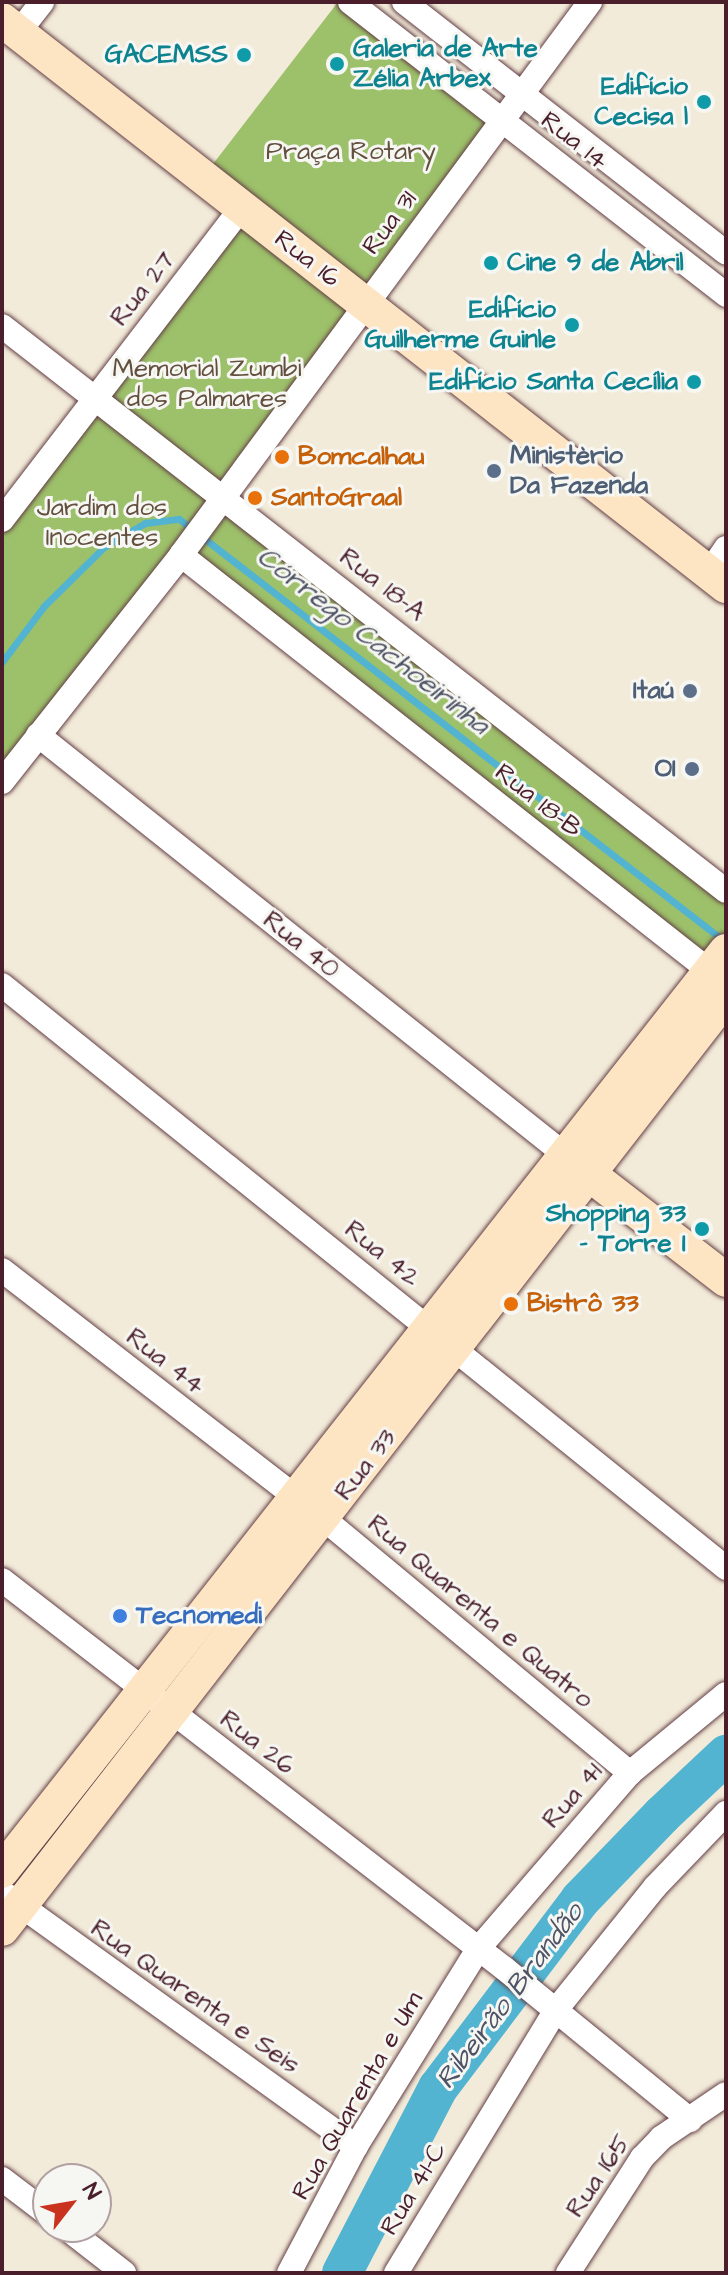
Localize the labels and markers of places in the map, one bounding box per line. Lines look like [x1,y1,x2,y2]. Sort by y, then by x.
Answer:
place label: Galeria de Arte Zélia Arbex [353,33,538,94]
place label: GACEMSS [105,39,228,71]
marker: GACEMSS [235,46,253,64]
marker: Galeria de Arte Zélia Arbex [328,55,346,73]
place label: Edifício Cecisa l [594,71,688,132]
marker: Edifício Cecisa l [695,93,713,111]
place label: Cine 9 de Abril [507,247,683,279]
marker: Cine 9 de Abril [482,254,500,272]
place label: Edifício Guilherme Guinle [364,294,556,356]
marker: Edifício Guilherme Guinle [563,316,581,334]
place label: Edifício Santa Cecília [429,366,678,398]
marker: Edifício Santa Cecília [685,373,703,391]
place label: Ministèrio Da Fazenda [510,440,648,502]
place label: Bomcalhau [298,441,424,473]
marker: Bomcalhau [273,448,291,466]
marker: Ministèrio Da Fazenda [485,462,503,480]
place label: SantoGraal [271,482,402,514]
marker: SantoGraal [246,489,264,507]
place label: Itaú [633,675,674,707]
marker: Itaú [681,682,699,700]
place label: OI [655,753,676,785]
marker: OI [683,760,701,778]
place label: Shopping 33 - Torre I [546,1198,686,1260]
marker: Shopping 33 - Torre I [693,1220,711,1238]
place label: Bistrô 33 [527,1288,639,1320]
marker: Bistrô 33 [502,1295,520,1313]
place label: Tecnomedi [136,1600,262,1632]
marker: Tecnomedi [111,1607,129,1625]

